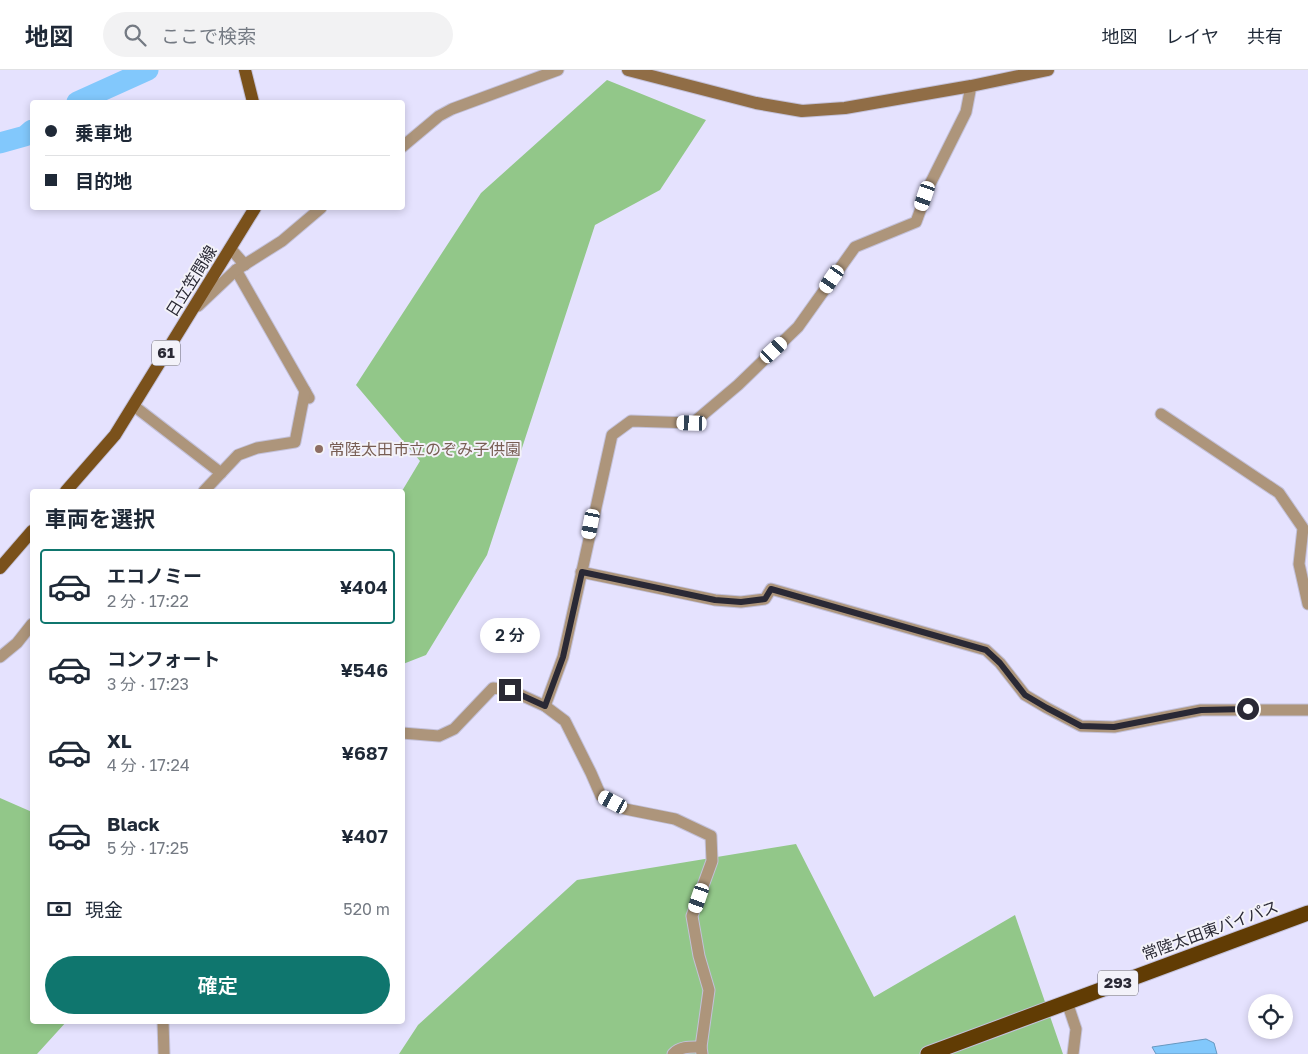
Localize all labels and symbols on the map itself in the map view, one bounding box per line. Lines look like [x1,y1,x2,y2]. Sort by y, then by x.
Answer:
car [913,179,936,213]
street label: 日立笠間線 [161,242,221,320]
car [817,262,846,296]
car [757,334,790,366]
road number: 61 [152,340,180,366]
car [676,415,707,431]
place label: 常陸太田市立のぞみ子供園 [329,439,521,459]
marker: 常陸太田市立のぞみ子供園 [313,443,325,455]
car [580,508,601,540]
callout: 2 分 [480,618,540,652]
route end [499,679,521,701]
route start [1237,698,1259,720]
car [596,788,629,816]
car [687,881,710,915]
street label: 常陸太田東バイパス [1139,896,1281,964]
road number: 293 [1098,970,1138,996]

